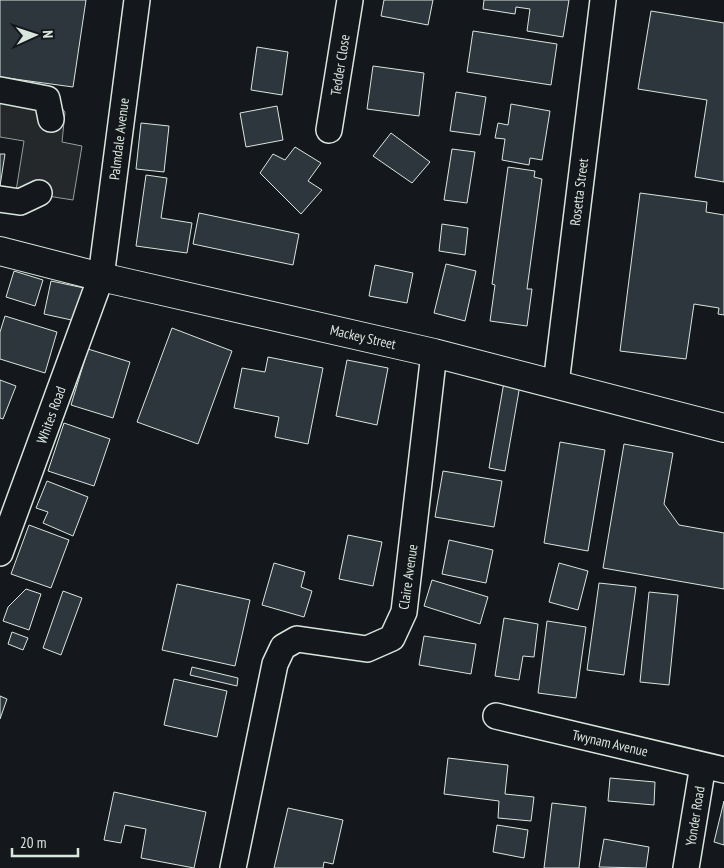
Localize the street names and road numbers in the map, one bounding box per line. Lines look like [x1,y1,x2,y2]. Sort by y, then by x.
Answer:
street label: Tedder Close [326,33,354,97]
street label: Palmdale Avenue [105,97,133,181]
street label: Rosetta Street [566,157,592,227]
street label: Mackey Street [328,321,398,353]
street label: Whites Road [32,384,70,446]
street label: Claire Avenue [394,543,422,611]
street label: Twynam Avenue [570,726,650,761]
street label: Yonder Road [681,785,709,847]

